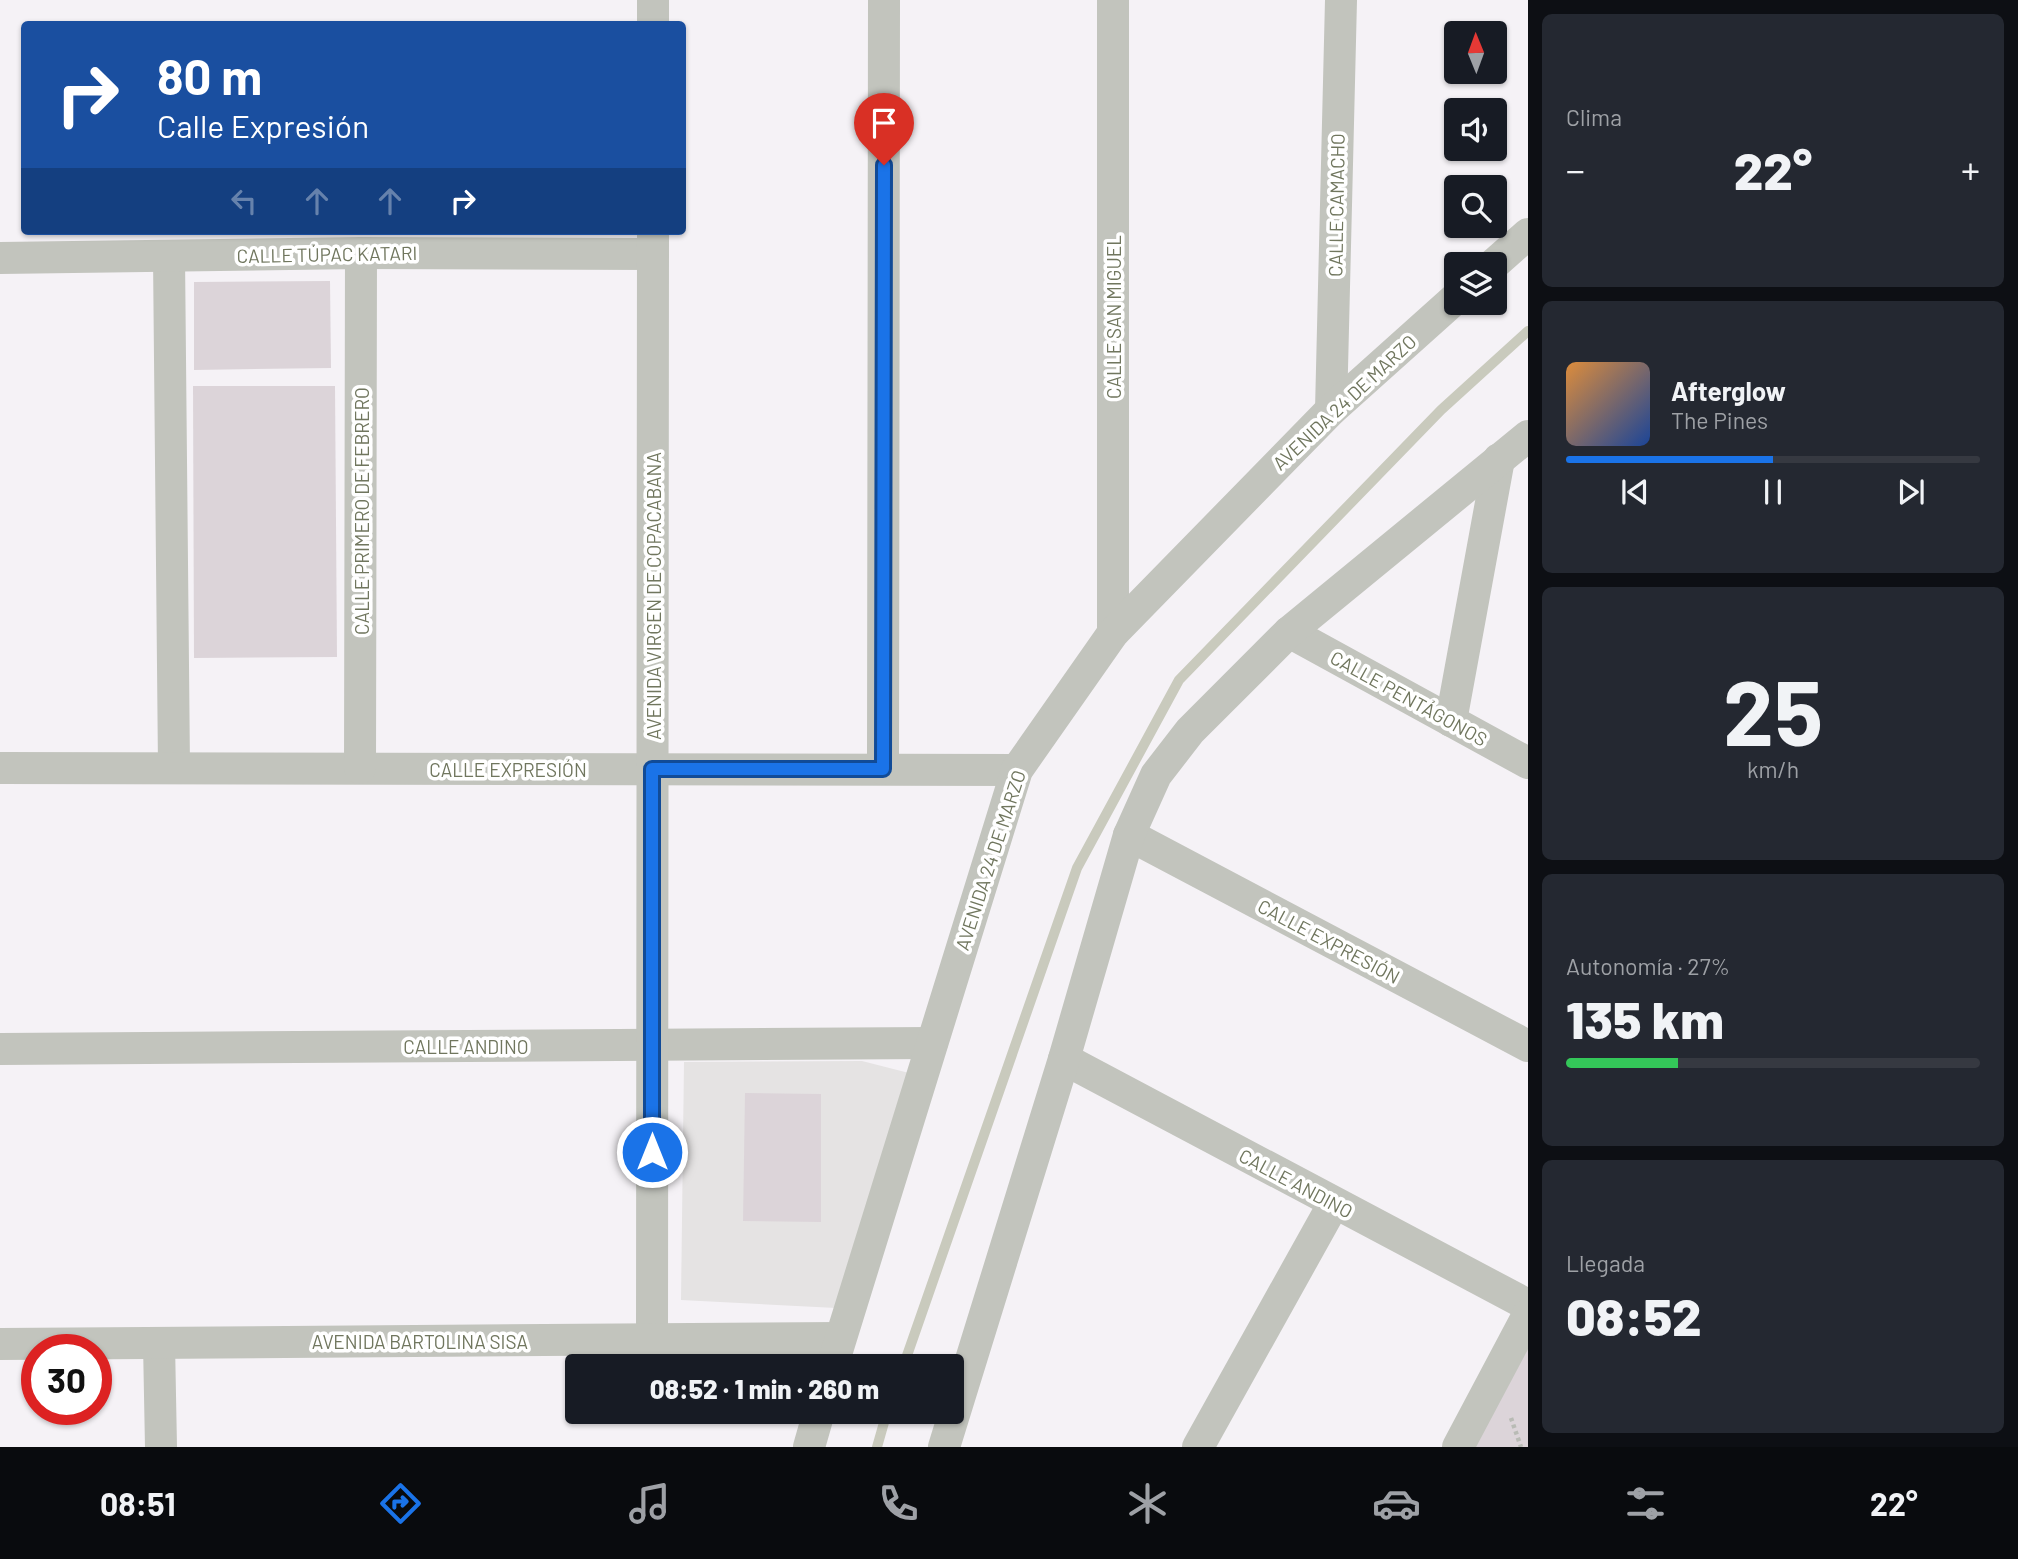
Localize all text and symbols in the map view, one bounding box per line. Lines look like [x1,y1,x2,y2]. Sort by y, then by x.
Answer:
north arrow [1444,21,1507,84]
map controls [1444,21,1507,315]
text: 80 m [157,46,262,105]
icon: right [42,49,133,140]
pin [854,93,914,165]
button: sound [1444,98,1507,161]
text: Clima [1566,103,1622,131]
icon: arrive [865,104,903,142]
text: Calle Expresión [157,106,369,144]
street label: CALLE CAMACHO [1323,133,1349,277]
text: 22° [1734,138,1812,200]
text: − [1566,146,1585,192]
text: + [1961,146,1980,192]
button: search [1444,175,1507,238]
icon: left [225,182,263,220]
icon: ahead [298,182,336,220]
icon: ahead [371,182,409,220]
icon: right [444,182,482,220]
street label: CALLE SAN MIGUEL [1102,235,1125,399]
street label: CALLE TÚPAC KATARI [236,241,418,267]
button: layers [1444,252,1507,315]
street label: AVENIDA 24 DE MARZO [1267,330,1421,474]
text: Afterglow [1671,375,1786,406]
street label: CALLE PRIMERO DE FEBRERO [350,387,373,635]
text: The Pines [1671,406,1768,434]
street label: AVENIDA VIRGEN DE COPACABANA [642,452,665,740]
icon: previous [1616,473,1654,511]
icon: pause [1754,473,1792,511]
icon: next [1892,473,1930,511]
street label: CALLE PENTÁGONOS [1327,645,1491,751]
text: 25 [1723,655,1823,764]
text: km/h [1747,755,1799,783]
street label: CALLE EXPRESIÓN [429,758,587,781]
street label: AVENIDA 24 DE MARZO [950,767,1030,953]
street label: CALLE EXPRESIÓN [1254,894,1404,988]
text: Autonomía · 27% [1566,952,1730,980]
text: 135 km [1566,987,1724,1049]
street label: CALLE ANDINO [403,1035,529,1058]
position arrow [615,1115,689,1189]
street label: CALLE ANDINO [1235,1143,1357,1223]
text: Llegada [1566,1249,1645,1277]
text: 08:52 [1566,1284,1702,1346]
street label: AVENIDA BARTOLINA SISA [312,1330,528,1353]
speed limit sign: 30 [21,1334,112,1425]
text: 08:52 · 1 min · 260 m [650,1373,879,1404]
icon: directions [376,1479,425,1528]
icon: music [625,1479,674,1528]
icon: phone [874,1479,923,1528]
icon: climate [1123,1479,1172,1528]
icon: car [1372,1479,1421,1528]
icon: filters [1621,1479,1670,1528]
text: 08:51 [100,1484,175,1522]
text: 22° [1870,1484,1918,1522]

